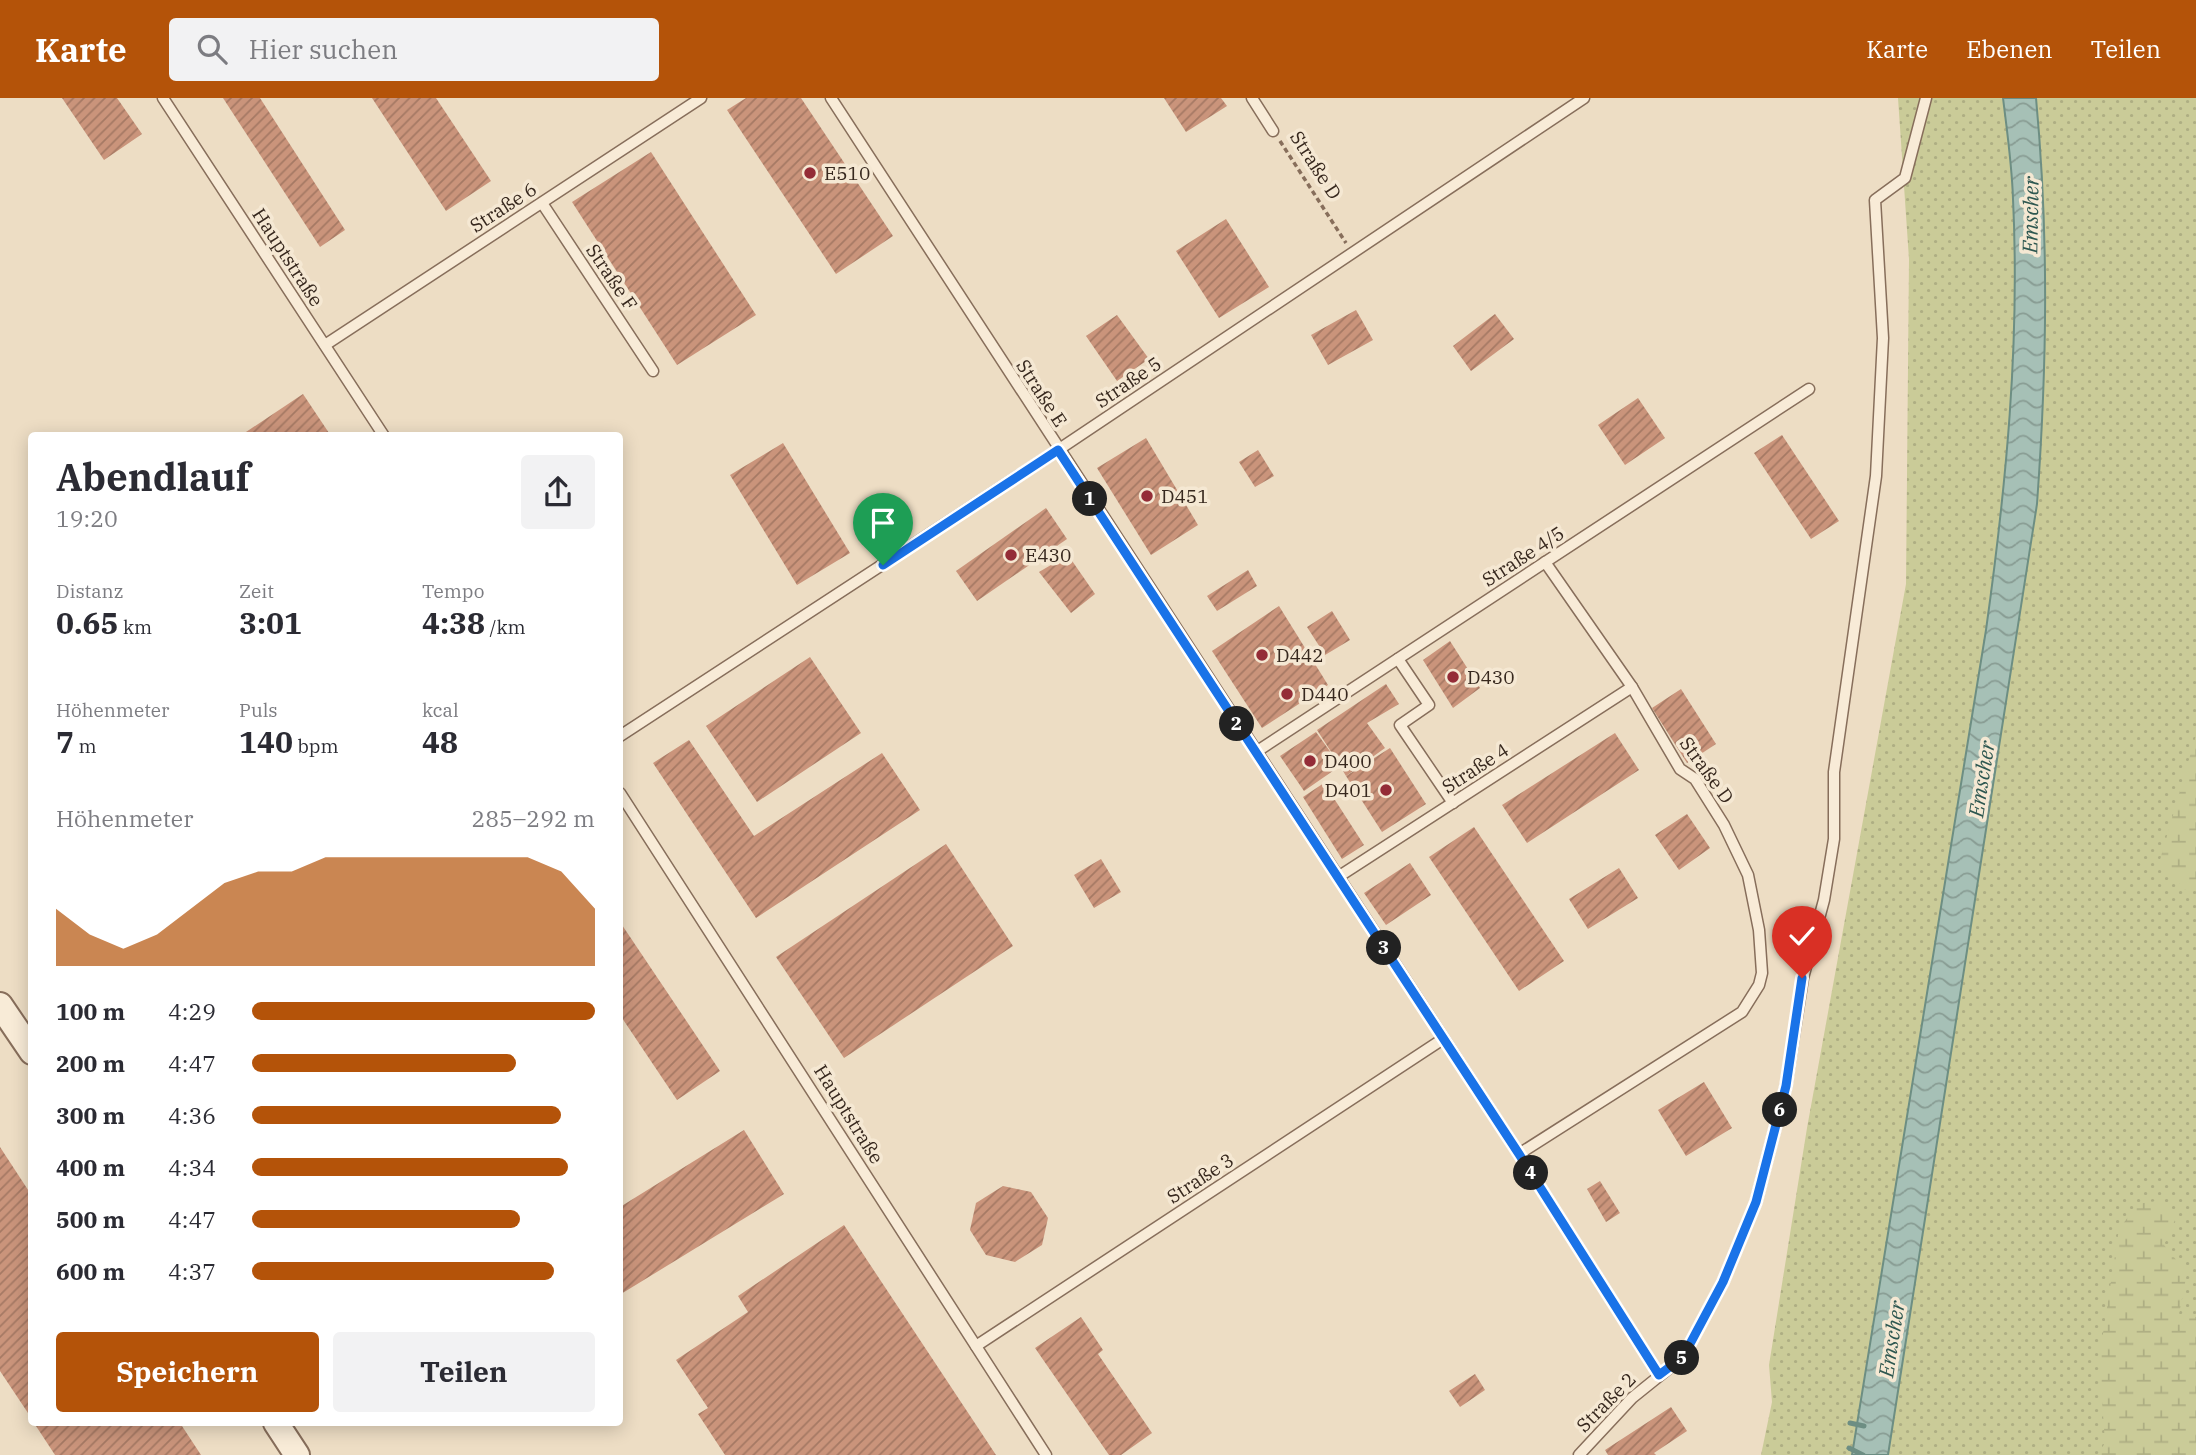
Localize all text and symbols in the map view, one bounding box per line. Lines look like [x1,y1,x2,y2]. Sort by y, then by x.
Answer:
search box [169,18,659,81]
text: Karte [35,28,127,71]
icon: search [193,30,231,68]
text: Hier suchen [249,32,398,66]
text: Karte [1866,33,1928,65]
text: Ebenen [1966,33,2053,65]
text: Teilen [2091,33,2161,65]
street label: Straße D [1285,126,1347,204]
place label: E510 [824,161,870,185]
marker: E510 [802,165,818,181]
water label: Emscher [2015,175,2045,255]
street label: Straße 6 [465,177,541,237]
street label: Hauptstraße [247,203,329,311]
street label: Straße F [581,239,643,315]
street label: Straße 5 [1090,351,1166,413]
street label: Straße E [1011,355,1073,431]
text: Abendlauf [56,452,250,501]
button: share [521,455,595,529]
pin: 1 [1072,482,1108,516]
place label: D451 [1161,484,1209,508]
text: 1 [1084,486,1095,510]
marker: D451 [1139,488,1155,504]
pin [853,493,913,565]
text: 19:20 [56,503,118,533]
icon: arrive [864,504,902,542]
street label: Straße 4/5 [1477,521,1569,591]
place label: E430 [1025,543,1071,567]
marker: E430 [1003,547,1019,563]
text: Distanz [56,579,123,603]
text: Zeit [239,579,274,603]
text: Tempo [422,579,484,603]
text: 0.65 [56,603,118,642]
text: 3:01 [239,603,302,642]
text: 4:38 [422,603,485,642]
text: km [118,615,152,639]
text: /km [485,615,526,639]
place label: D442 [1276,643,1324,667]
marker: D442 [1254,647,1270,663]
place label: D430 [1467,665,1515,689]
marker: D430 [1445,669,1461,685]
place label: D440 [1301,682,1349,706]
marker: D440 [1279,686,1295,702]
text: Höhenmeter [56,698,169,722]
text: Puls [239,698,278,722]
text: kcal [422,698,459,722]
pin: 2 [1220,706,1254,742]
text: 2 [1231,711,1242,735]
text: 7 [56,722,74,761]
text: 140 [239,722,293,761]
text: 48 [422,722,458,761]
street label: Straße D [1675,732,1739,808]
text: m [74,734,97,758]
text: bpm [293,734,339,758]
street label: Straße 4 [1437,738,1513,798]
water label: Emscher [1961,738,2001,820]
place label: D400 [1324,749,1372,773]
marker: D400 [1302,753,1318,769]
place label: D401 [1324,778,1372,802]
marker: D401 [1378,782,1394,798]
text: Höhenmeter [56,803,193,833]
text: 285–292 m [471,803,595,833]
pin [1772,906,1832,978]
icon: check [1783,917,1821,955]
pin: 3 [1366,930,1402,966]
text: 3 [1378,935,1389,959]
text: 100 m [56,996,125,1026]
text: 4:29 [168,996,216,1026]
text: 200 m [56,1048,125,1078]
text: 4:47 [168,1048,216,1078]
street label: Hauptstraße [809,1060,889,1168]
pin: 6 [1762,1093,1798,1128]
text: 6 [1774,1097,1785,1121]
text: 300 m [56,1100,125,1130]
text: 4:36 [168,1100,216,1130]
street label: Straße 3 [1162,1148,1238,1208]
text: 400 m [56,1152,125,1182]
text: 4:34 [168,1152,216,1182]
pin: 4 [1514,1156,1548,1190]
text: 4 [1525,1160,1536,1184]
text: 500 m [56,1204,125,1234]
text: 4:47 [168,1204,216,1234]
text: 600 m [56,1256,125,1286]
text: 4:37 [168,1256,216,1286]
water label: Emscher [1871,1298,1911,1380]
button: Speichern [56,1332,319,1412]
button: Teilen [333,1332,595,1412]
pin: 5 [1664,1340,1700,1376]
text: 5 [1676,1345,1687,1369]
street label: Straße 2 [1571,1367,1641,1437]

